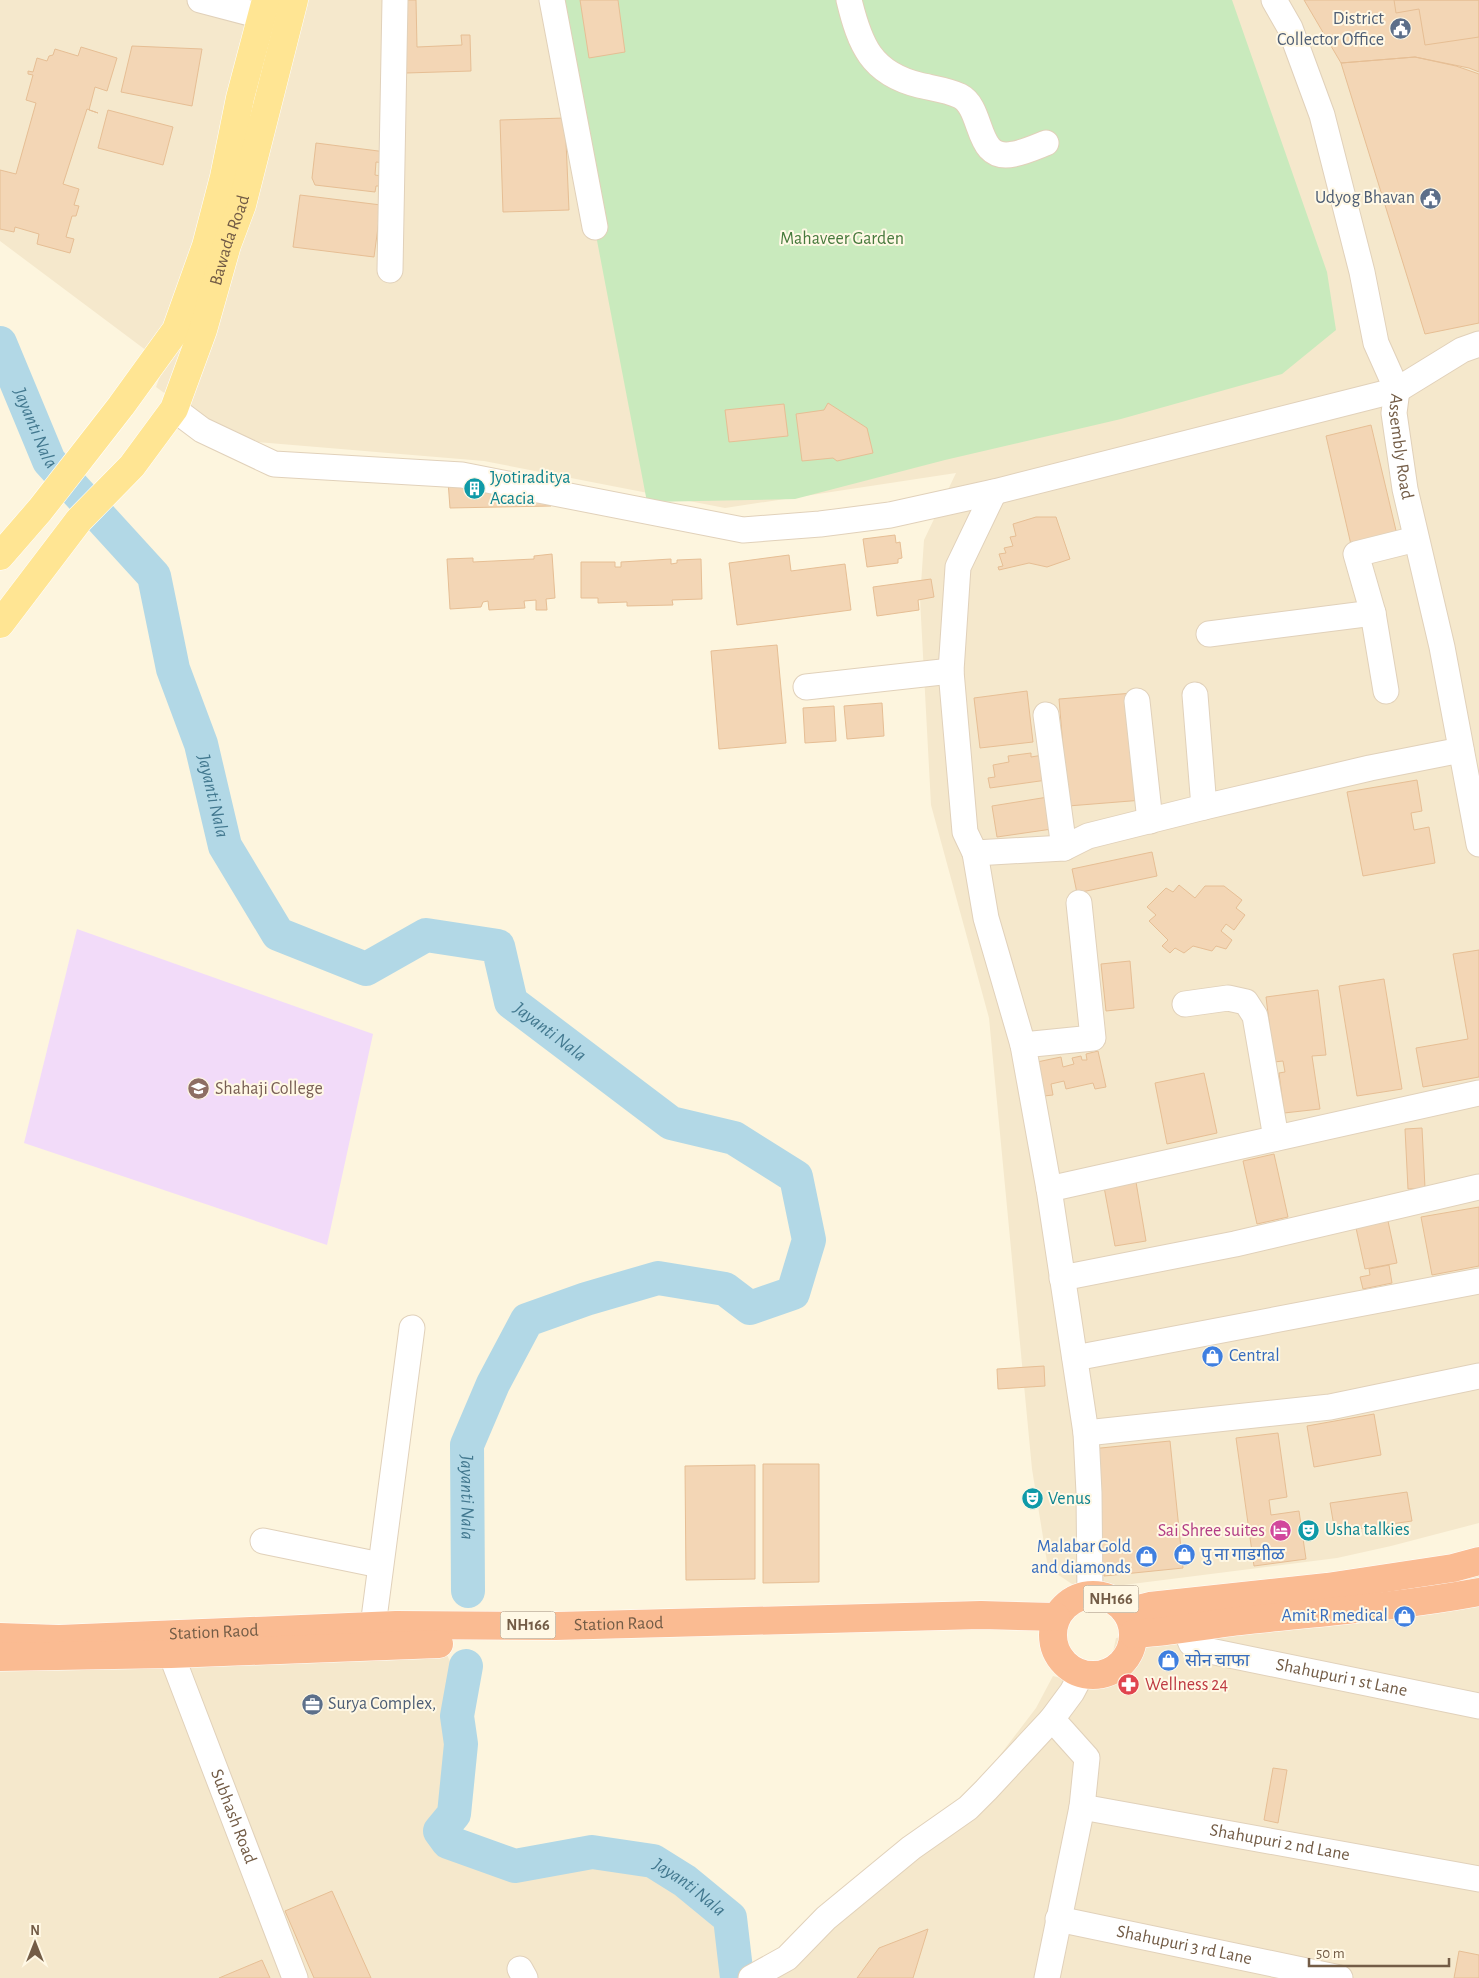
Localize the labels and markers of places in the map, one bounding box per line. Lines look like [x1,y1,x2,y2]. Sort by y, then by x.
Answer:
place label: District Collector Office [1277,10,1384,49]
public building icon: District Collector Office [1388,17,1412,41]
public building icon: Udyog Bhavan [1419,186,1443,210]
place label: Udyog Bhavan [1315,189,1415,207]
place label: Jyotiraditya Acacia [490,469,570,508]
building icon: Jyotiraditya Acacia [462,476,486,500]
school or university icon: Shahaji College [187,1077,211,1101]
place label: Shahaji College [215,1080,323,1098]
shop icon: Central [1201,1344,1225,1368]
place label: Central [1229,1347,1280,1365]
theatre icon: Venus [1020,1487,1044,1511]
place label: Venus [1048,1490,1091,1508]
theatre icon: Usha talkies [1297,1518,1321,1542]
hotel icon: Sai Shree suites [1269,1519,1293,1543]
place label: Usha talkies [1325,1521,1410,1539]
place label: Sai Shree suites [1158,1522,1265,1540]
place label: Malabar Gold and diamonds [1031,1538,1131,1577]
shop icon: पु ना गाडगीळ [1173,1543,1197,1567]
place label: पु ना गाडगीळ [1201,1544,1285,1566]
shop icon: Malabar Gold and diamonds [1135,1545,1159,1569]
shop icon: Amit R medical [1392,1604,1416,1628]
place label: Amit R medical [1281,1607,1388,1625]
shop icon: सोन चाफा [1157,1649,1181,1673]
place label: सोन चाफा [1185,1650,1250,1670]
pharmacy icon: Wellness 24 [1117,1673,1141,1697]
place label: Wellness 24 [1145,1676,1229,1694]
office icon: Surya Complex, [300,1692,324,1716]
place label: Surya Complex, [328,1695,436,1713]

